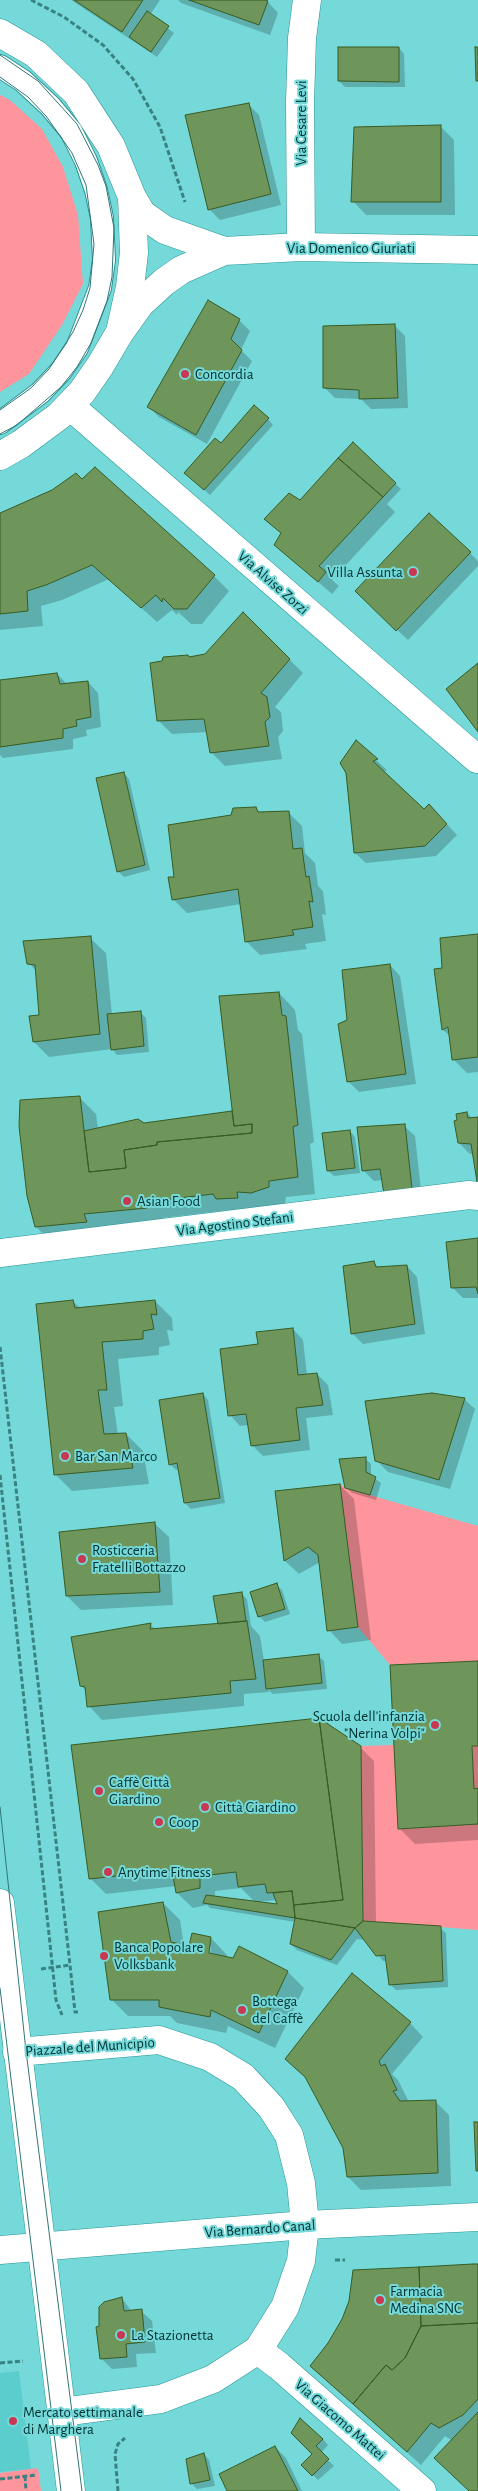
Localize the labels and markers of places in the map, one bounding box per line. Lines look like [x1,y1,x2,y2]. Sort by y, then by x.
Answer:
place label: Concordia [195,365,254,383]
marker: Concordia [179,368,191,380]
place label: Villa Assunta [327,563,403,581]
marker: Villa Assunta [407,566,419,578]
place label: Asian Food [137,1192,200,1210]
marker: Asian Food [121,1195,133,1207]
place label: Bar San Marco [75,1447,157,1465]
marker: Bar San Marco [59,1450,71,1462]
place label: Rosticceria Fratelli Bottazzo [92,1541,186,1576]
marker: Rosticceria Fratelli Bottazzo [76,1553,88,1565]
place label: Scuola dell'infanzia "Nerina Volpi" [313,1707,425,1742]
marker: Scuola dell'infanzia "Nerina Volpi" [429,1719,441,1731]
place label: Caffè Città Giardino [109,1773,170,1808]
marker: Caffè Città Giardino [93,1785,105,1797]
place label: Città Giardino [215,1798,296,1816]
marker: Città Giardino [199,1801,211,1813]
place label: Coop [169,1813,199,1831]
marker: Coop [153,1816,165,1828]
place label: Anytime Fitness [118,1863,211,1881]
marker: Anytime Fitness [102,1866,114,1878]
place label: Banca Popolare Volksbank [114,1938,203,1973]
marker: Banca Popolare Volksbank [98,1950,110,1962]
place label: Bottega del Caffè [252,1992,303,2027]
marker: Bottega del Caffè [236,2004,248,2016]
place label: Farmacia Medina SNC [390,2282,462,2317]
marker: Farmacia Medina SNC [374,2294,386,2306]
place label: La Stazionetta [131,2326,214,2344]
marker: La Stazionetta [115,2329,127,2341]
place label: Mercato settimanale di Marghera [23,2403,143,2438]
marker: Mercato settimanale di Marghera [7,2415,19,2427]

